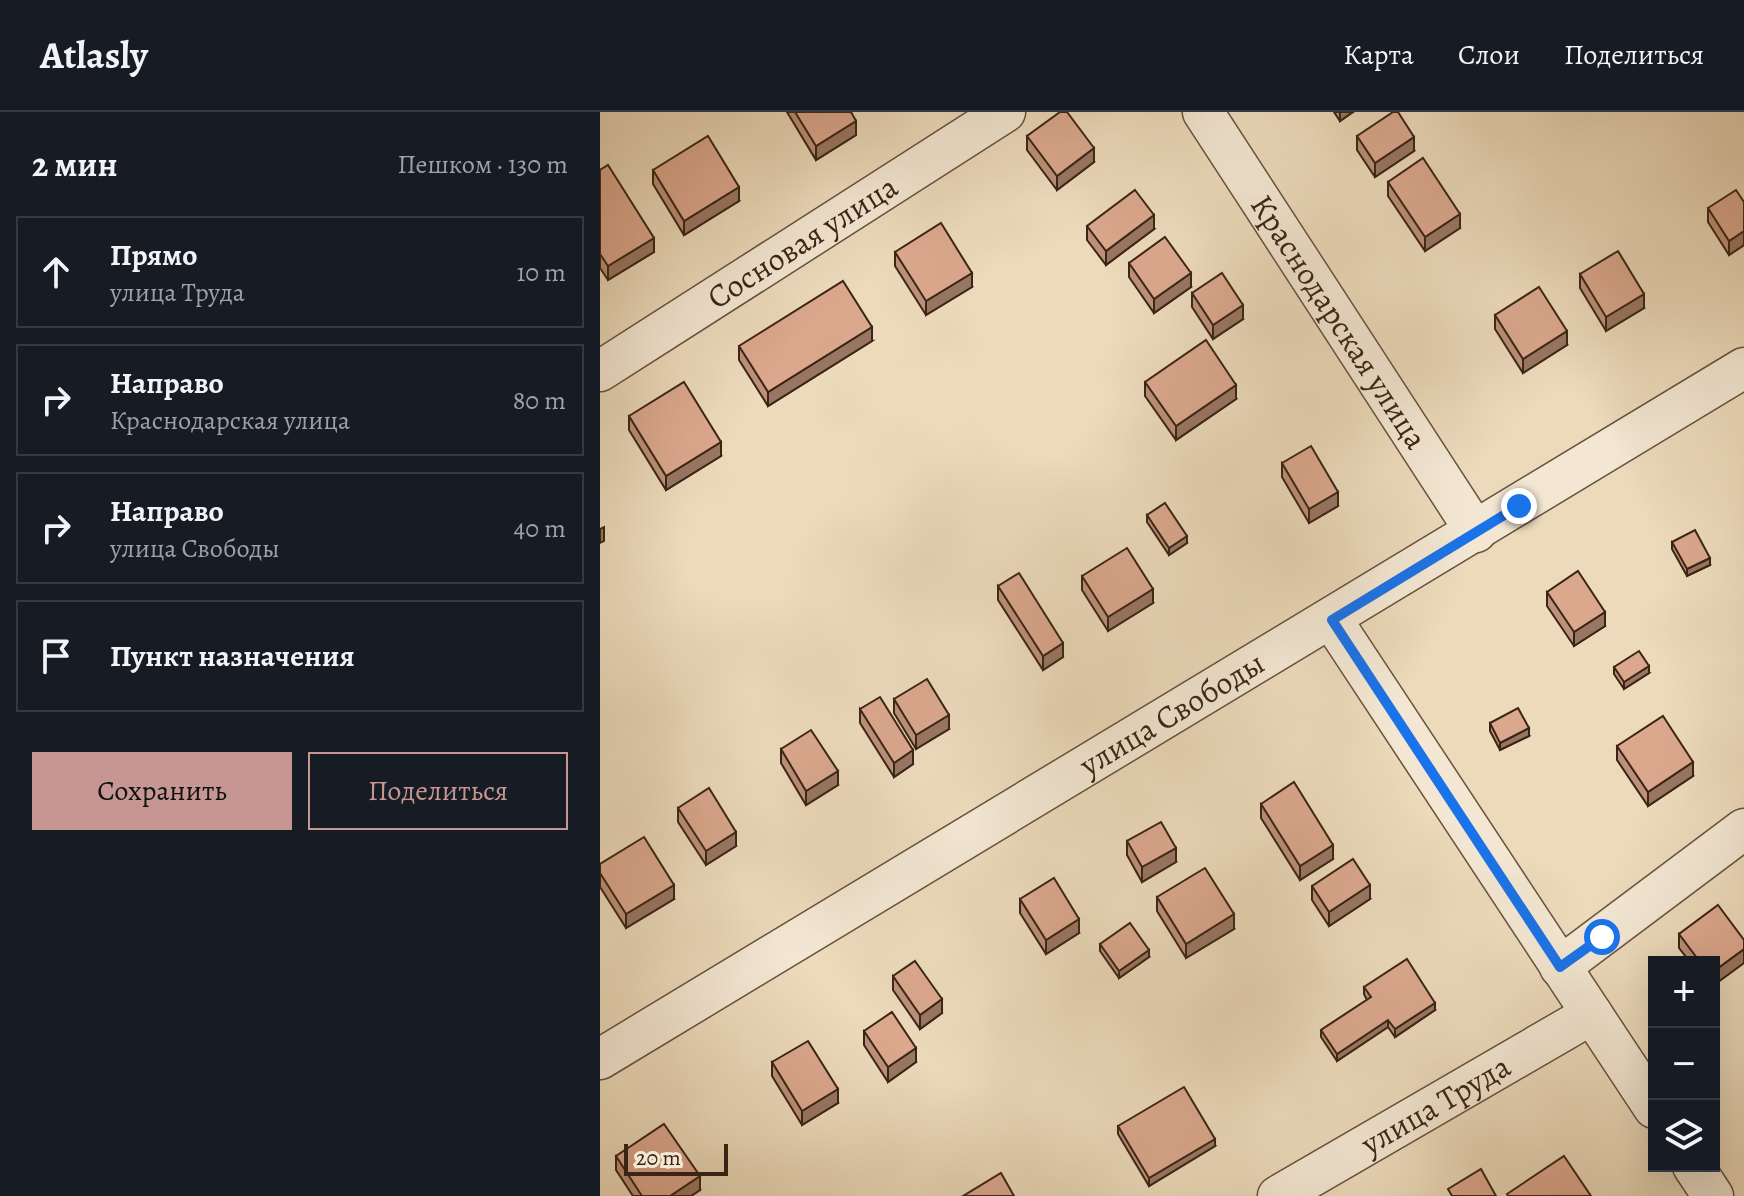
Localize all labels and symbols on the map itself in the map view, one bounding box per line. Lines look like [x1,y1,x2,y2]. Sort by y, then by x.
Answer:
street label: Сосновая улица [699,164,906,319]
street label: Краснодарская улица [1240,186,1438,458]
route end [1501,488,1537,524]
street label: улица Свободы [1070,641,1273,787]
route start [1584,919,1620,955]
street label: улица Труда [1352,1044,1518,1166]
scale bar [624,1140,728,1176]

